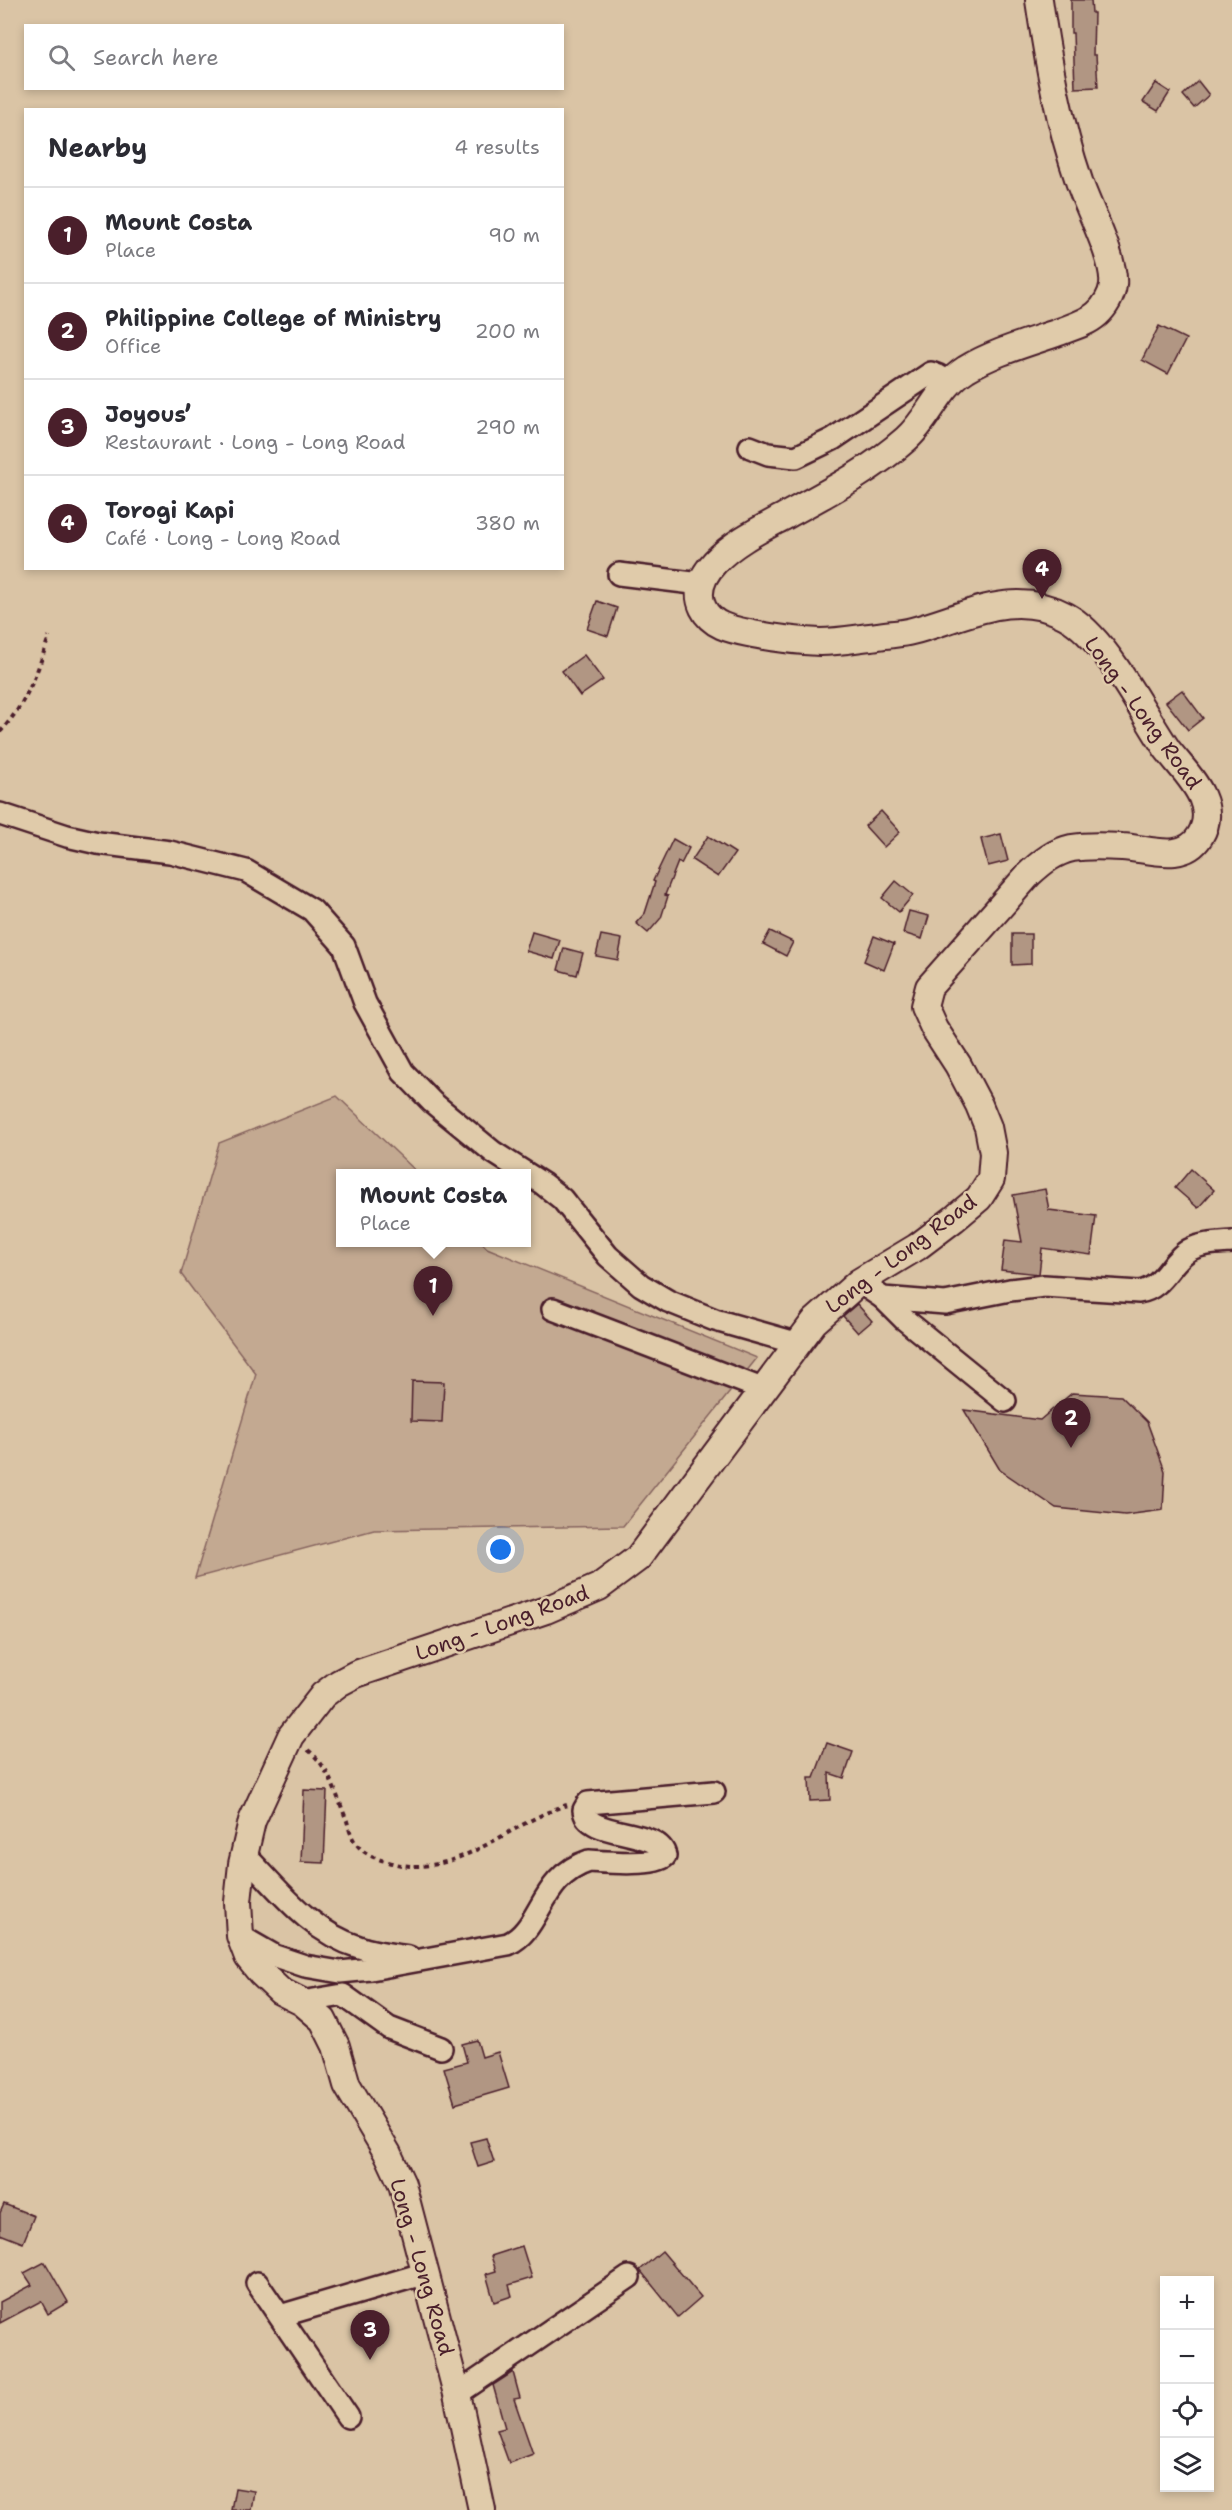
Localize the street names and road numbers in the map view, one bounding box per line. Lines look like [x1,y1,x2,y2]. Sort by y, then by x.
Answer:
street label: Long - Long Road [1078,631,1208,795]
street label: Long - Long Road [820,1188,982,1320]
street label: Long - Long Road [411,1579,593,1667]
street label: Long - Long Road [383,2175,461,2359]

